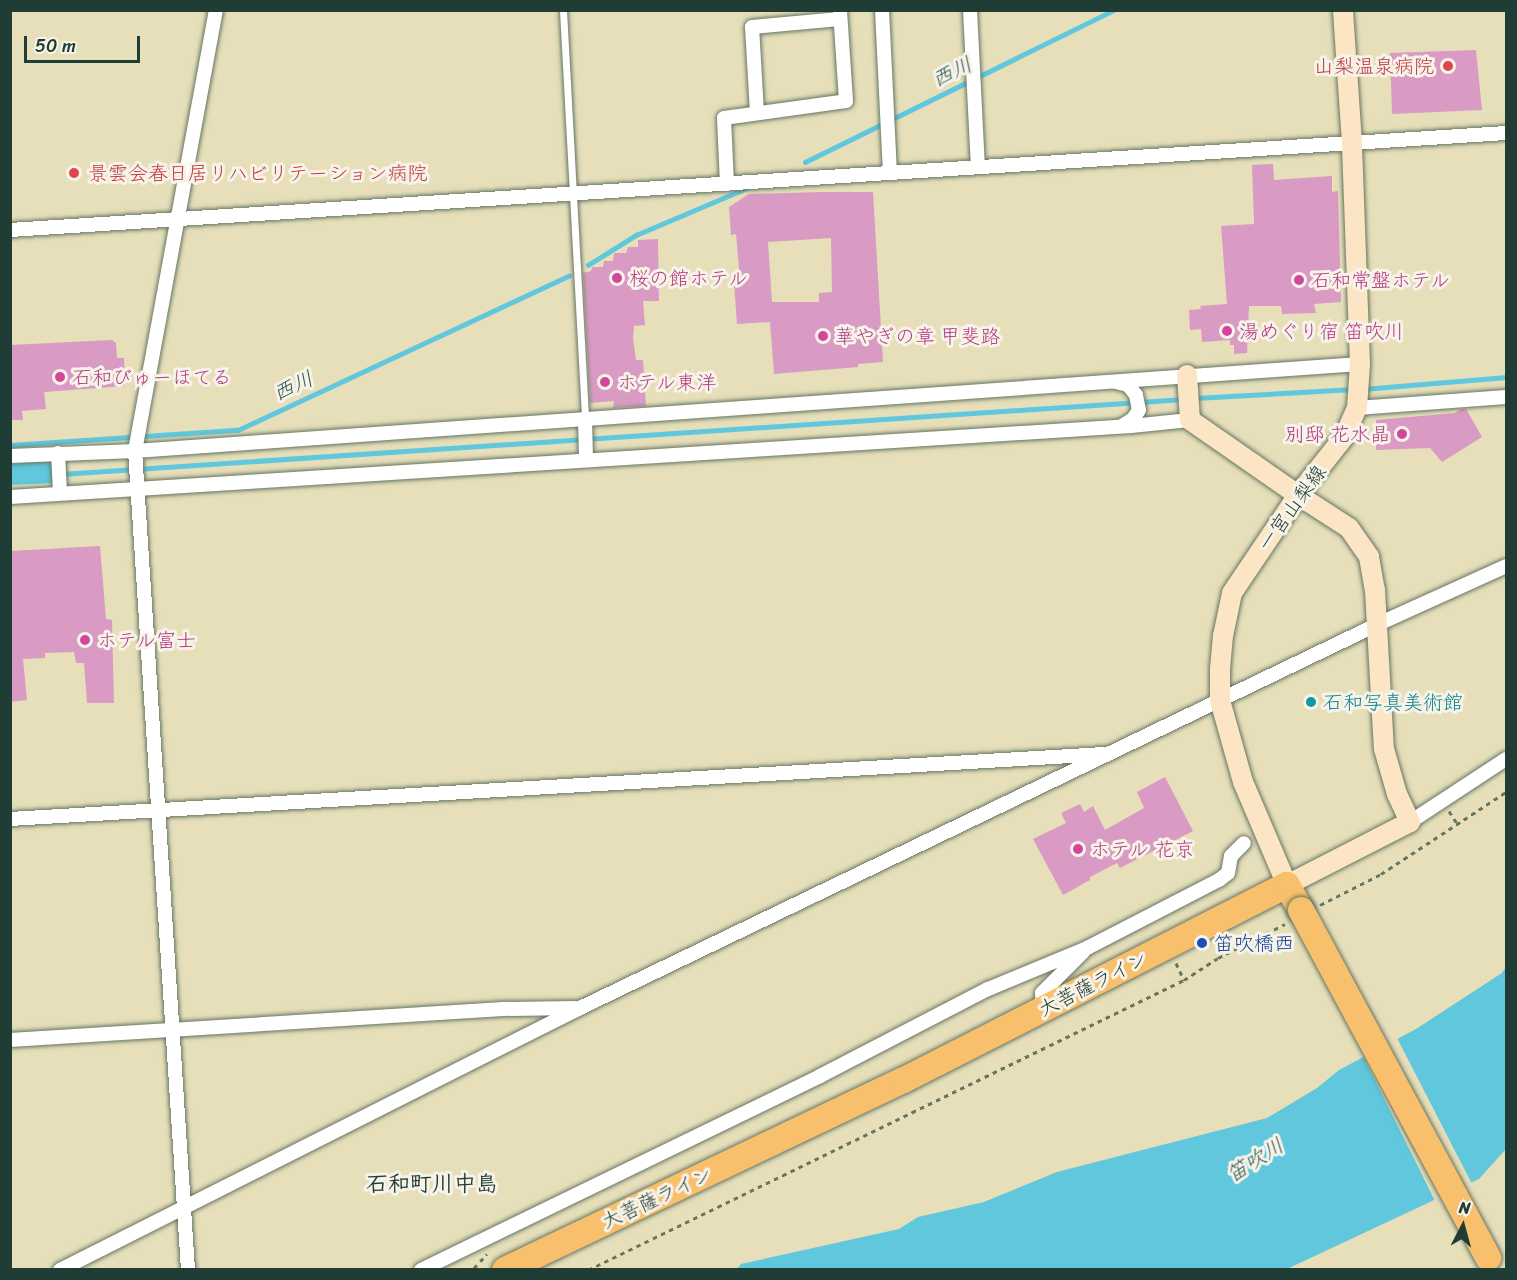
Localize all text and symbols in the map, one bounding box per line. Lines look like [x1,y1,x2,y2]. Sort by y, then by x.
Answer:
scale bar [27,24,142,62]
text: 50 m [35,30,76,62]
water label: 西川 [928,51,976,93]
place label: 山梨温泉病院 [1314,54,1434,78]
marker: 山梨温泉病院 [1439,57,1457,75]
place label: 景雲会春日居リハビリテーション病院 [88,161,428,185]
marker: 景雲会春日居リハビリテーション病院 [65,164,83,182]
place label: 桜の館ホテル [629,266,749,290]
place label: 石和常盤ホテル [1311,268,1451,292]
marker: 桜の館ホテル [610,271,624,285]
marker: 石和常盤ホテル [1292,273,1306,287]
place label: 湯めぐり宿 笛吹川 [1239,319,1404,343]
place label: 華やぎの章 甲斐路 [835,324,1000,348]
marker: 湯めぐり宿 笛吹川 [1220,324,1234,338]
marker: 華やぎの章 甲斐路 [816,329,830,343]
place label: 石和びゅーほてる [72,365,232,389]
water label: 西川 [269,366,317,406]
marker: 石和びゅーほてる [53,370,67,384]
place label: ホテル東洋 [617,370,717,394]
marker: ホテル東洋 [598,375,612,389]
place label: 別邸 花水晶 [1285,422,1390,446]
marker: 別邸 花水晶 [1395,427,1409,441]
street label: 一宮山梨線 [1253,460,1331,556]
place label: ホテル富士 [97,628,197,652]
marker: ホテル富士 [78,633,92,647]
place label: 石和写真美術館 [1323,690,1463,714]
marker: 石和写真美術館 [1304,695,1318,709]
place label: ホテル 花京 [1090,837,1195,861]
marker: ホテル 花京 [1071,842,1085,856]
place label: 笛吹橋西 [1214,931,1294,955]
marker: 笛吹橋西 [1195,936,1209,950]
street label: 大菩薩ライン [1034,946,1152,1022]
water label: 笛吹川 [1222,1133,1288,1187]
street label: 大菩薩ライン [598,1162,716,1234]
district label: 石和町川中島 [366,1171,498,1197]
text: N [1458,1193,1472,1223]
north arrow [1433,1196,1493,1256]

